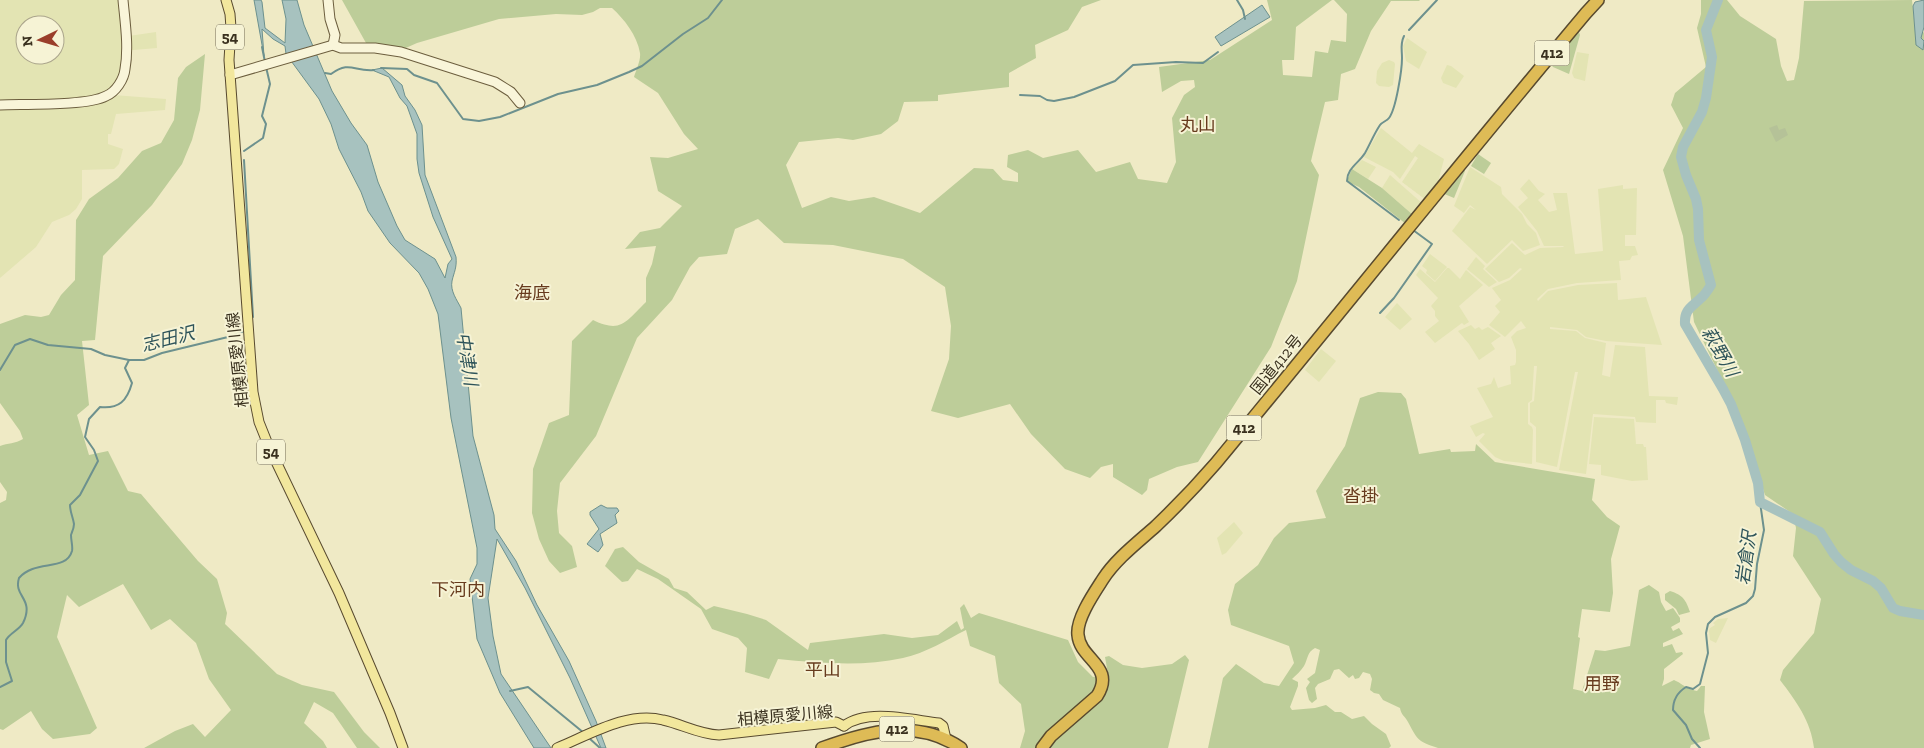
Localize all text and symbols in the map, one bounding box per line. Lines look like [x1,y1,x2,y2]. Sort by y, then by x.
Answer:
north arrow [15,15,65,65]
road number: 54 [216,24,244,50]
text: N [19,35,36,47]
road number: 412 [1534,40,1570,66]
district label: 丸山 [1180,114,1216,136]
district label: 海底 [514,282,550,304]
street label: 相模原愛川線 [223,311,252,409]
water label: 志田沢 [139,321,199,356]
water label: 萩野川 [1697,323,1744,383]
water label: 中津川 [452,331,482,389]
street label: 国道412号 [1247,331,1306,398]
road number: 412 [1226,416,1262,440]
road number: 54 [257,440,285,464]
district label: 沓掛 [1343,485,1379,507]
water label: 岩倉沢 [1731,528,1761,586]
district label: 下河内 [431,579,485,601]
district label: 平山 [805,659,841,681]
district label: 用野 [1584,673,1620,695]
street label: 相模原愛川線 [736,702,834,729]
road number: 412 [880,716,914,742]

